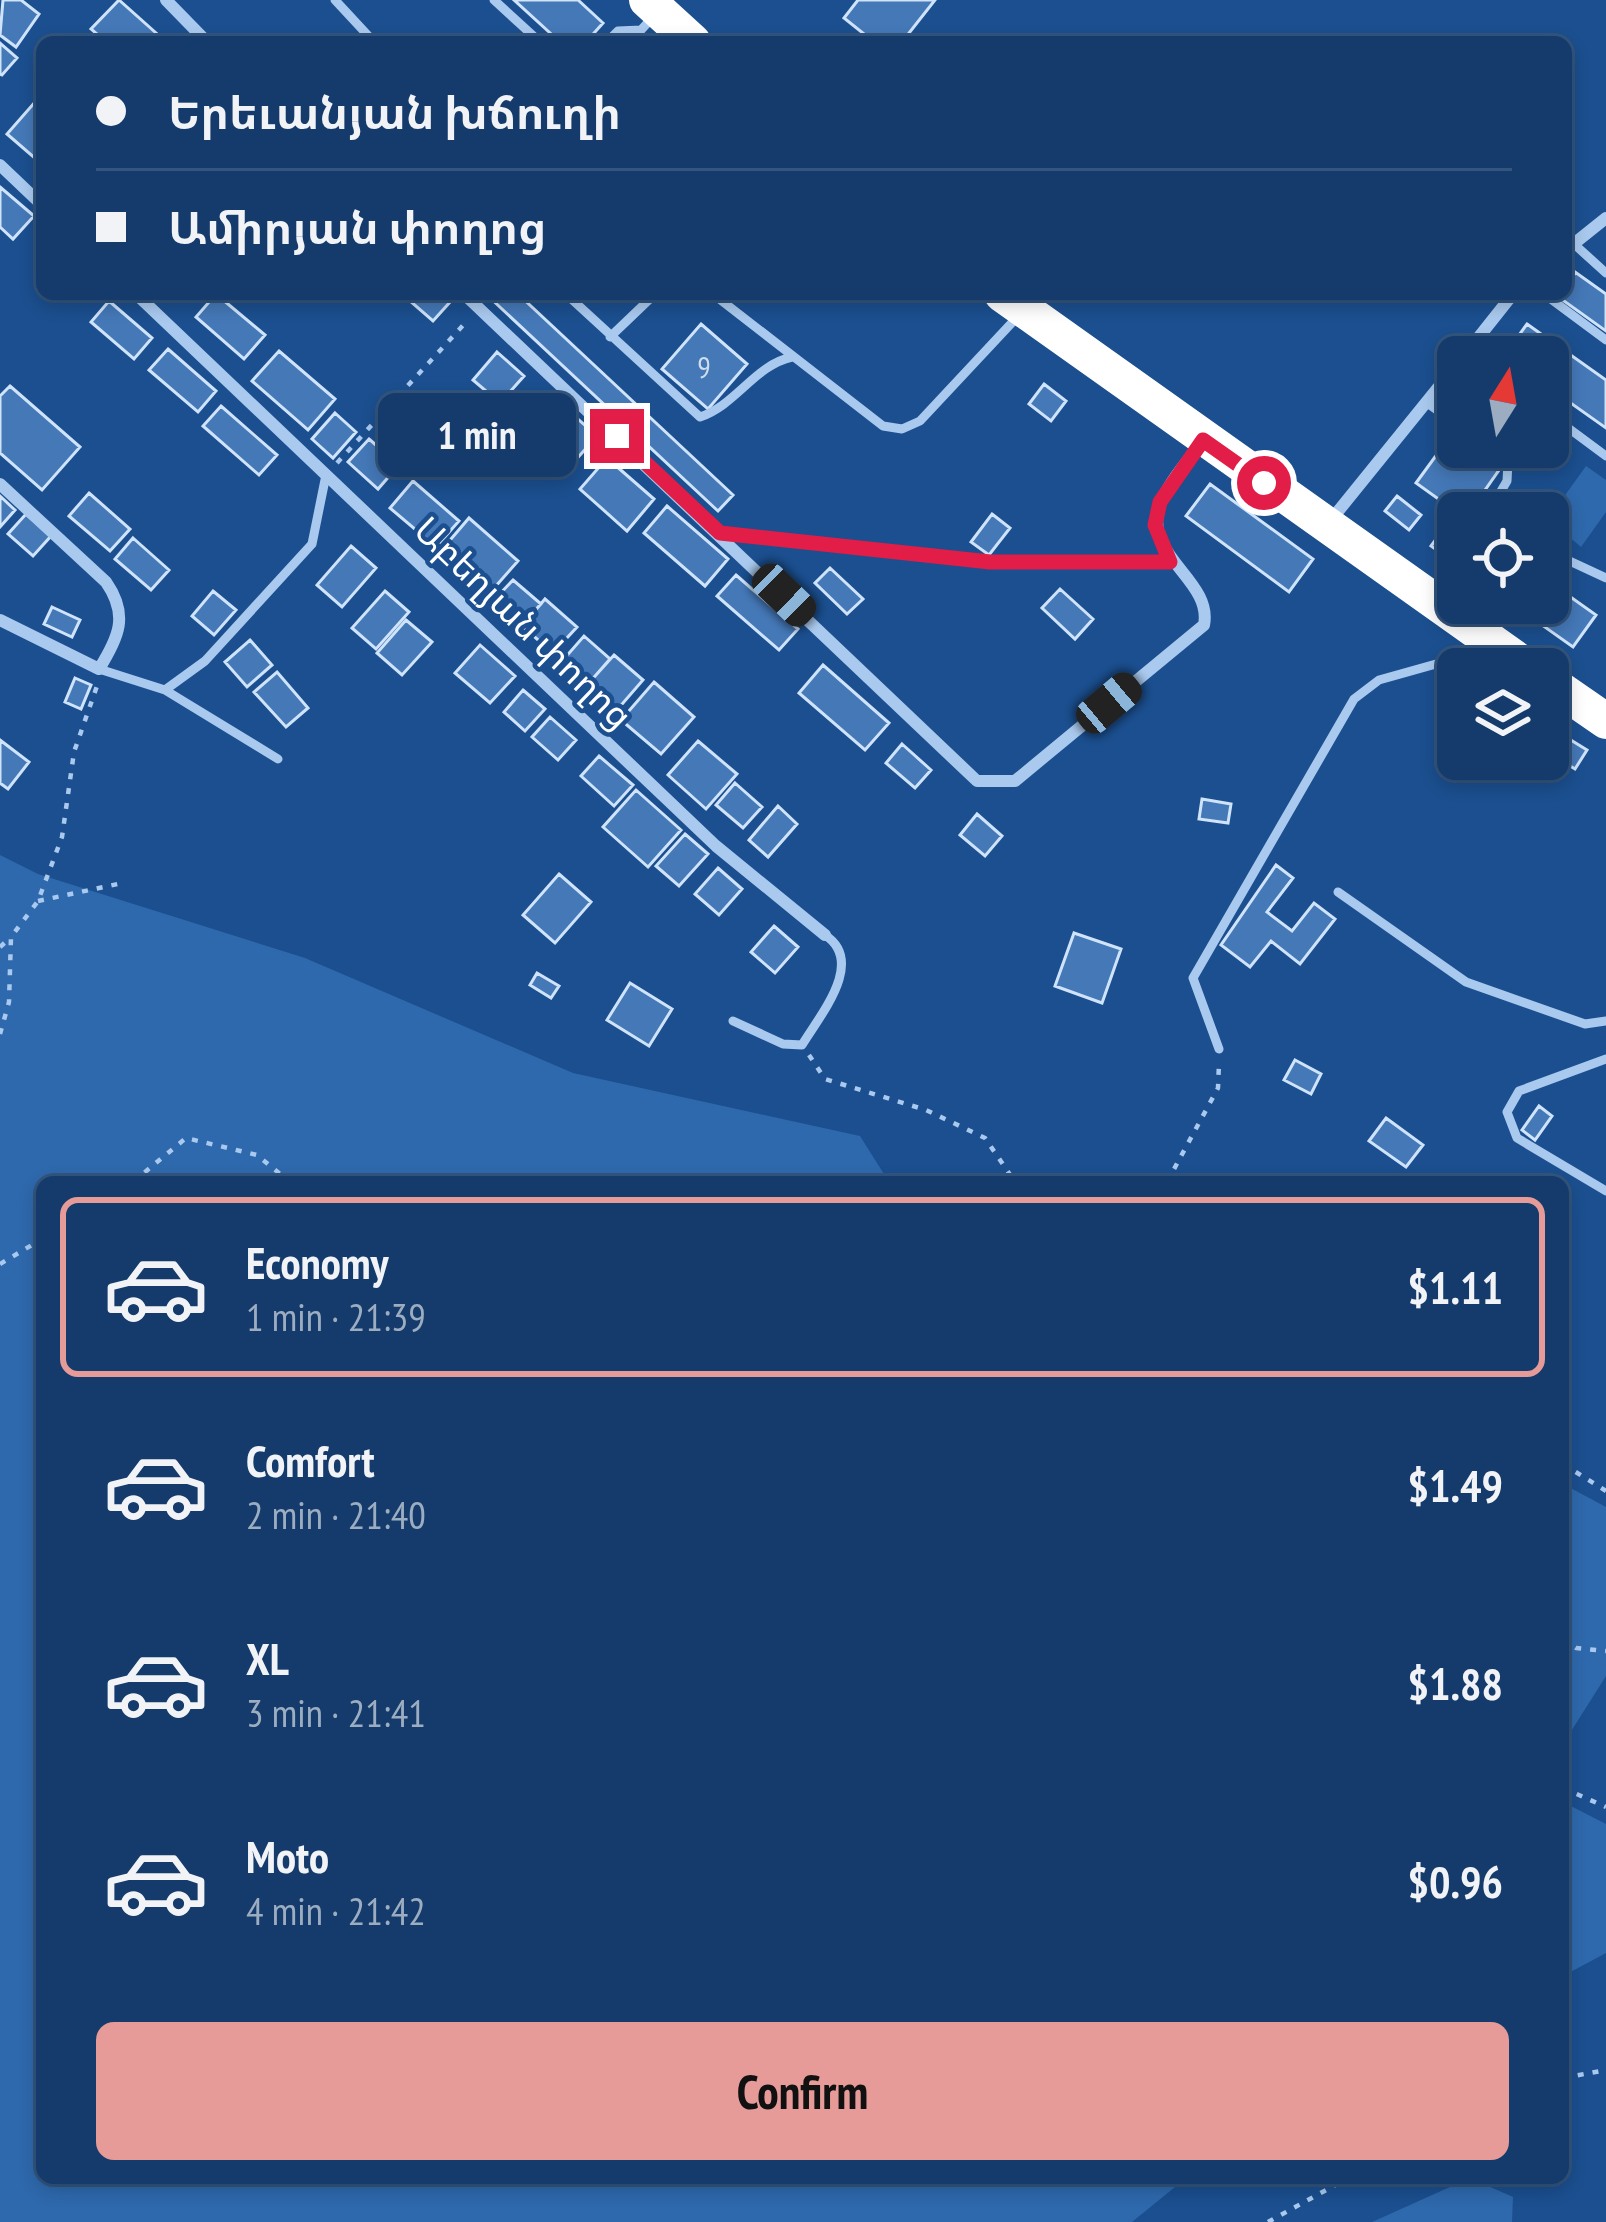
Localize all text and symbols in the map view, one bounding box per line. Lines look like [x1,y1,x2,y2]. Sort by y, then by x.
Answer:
text: Երեւանյան խճուղի [168,83,621,141]
text: Ամիրյան փողոց [168,198,547,256]
north arrow [1437,336,1569,468]
map controls [1437,336,1569,780]
house number: 9 [697,347,711,386]
callout: 1 min [377,394,575,478]
text: 1 min [438,409,516,460]
route end [590,409,644,463]
route start [1237,456,1291,510]
button: locate [1437,492,1569,624]
street label: Աբեղյան փողոց [405,506,643,738]
car [746,557,822,633]
button: layers [1437,648,1569,780]
car [1070,666,1148,740]
icon: car [102,1233,210,1341]
text: Economy [246,1233,389,1291]
text: $1.11 [1407,1258,1503,1316]
text: 1 min · 21:39 [246,1291,426,1342]
icon: car [102,1431,210,1539]
text: Comfort [246,1431,375,1489]
text: $1.49 [1407,1456,1503,1514]
text: 2 min · 21:40 [246,1489,426,1540]
icon: car [102,1629,210,1737]
text: XL [246,1629,289,1687]
text: $1.88 [1407,1654,1503,1712]
text: 3 min · 21:41 [246,1687,426,1738]
icon: car [102,1827,210,1935]
text: Moto [246,1827,329,1885]
text: $0.96 [1407,1852,1503,1910]
text: 4 min · 21:42 [246,1885,426,1936]
button: Confirm [96,2022,1509,2160]

